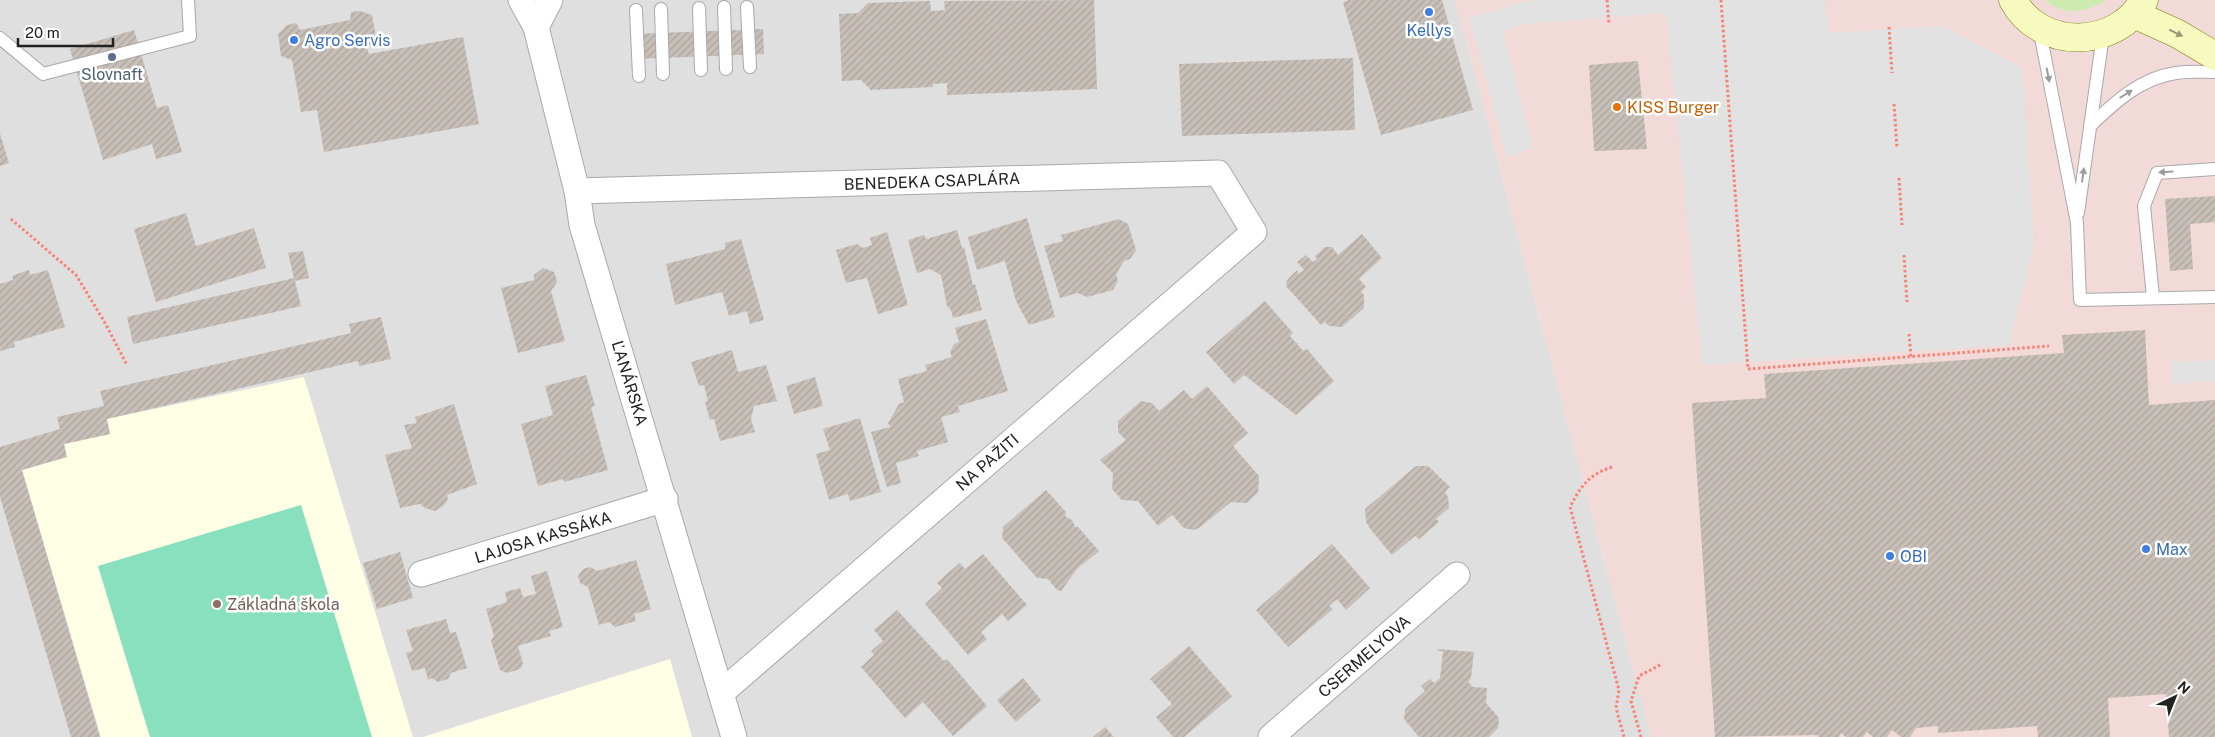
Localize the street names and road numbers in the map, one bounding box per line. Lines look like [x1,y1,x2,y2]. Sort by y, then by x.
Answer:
street label: BENEDEKA CSAPLÁRA [843,168,1021,194]
street label: ĽANÁRSKA [608,338,652,428]
street label: NA PAŽITI [951,429,1023,495]
street label: LAJOSA KASSÁKA [472,507,614,567]
street label: CSERMELYOVA [1314,611,1414,701]

